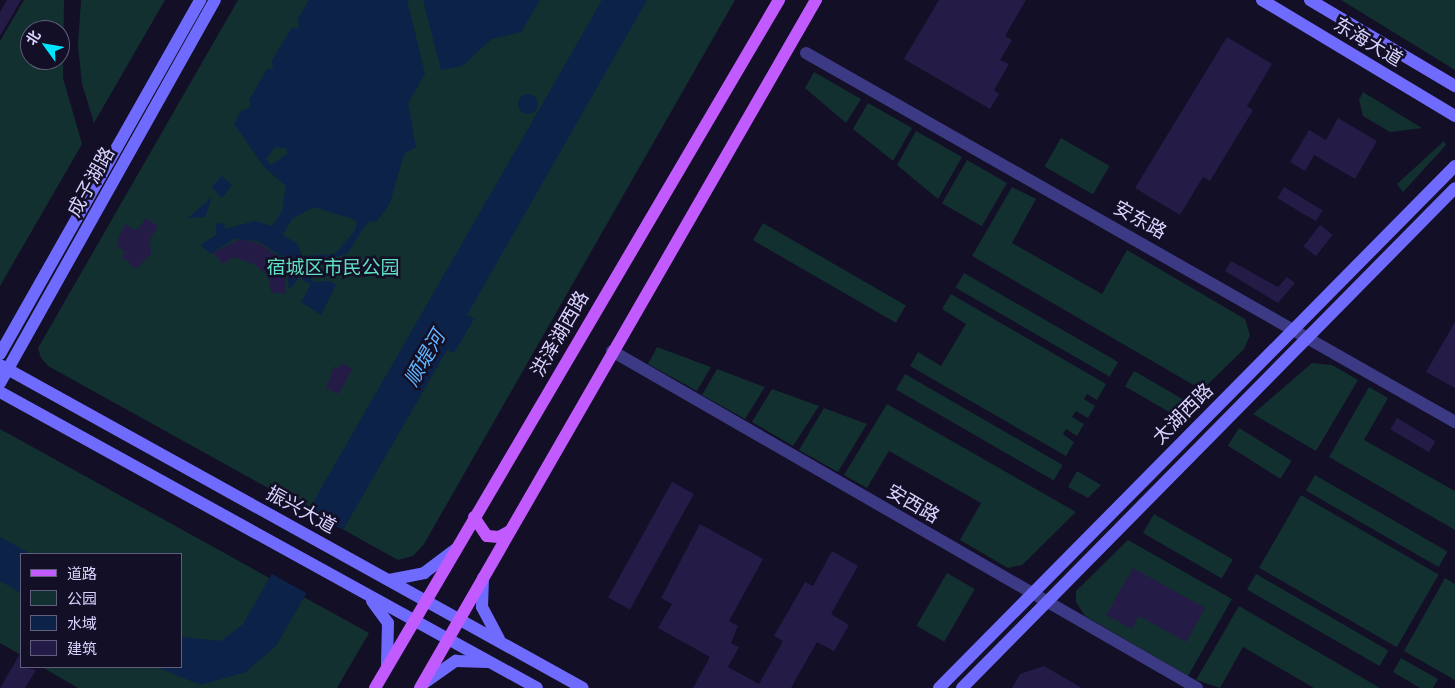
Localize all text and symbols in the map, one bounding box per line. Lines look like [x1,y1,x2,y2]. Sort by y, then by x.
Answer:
street label: 东海大道 [1330,13,1406,71]
north arrow [20,20,70,70]
text: 北 [22,27,44,48]
street label: 成子湖路 [63,143,119,221]
street label: 安东路 [1110,196,1170,244]
park label: 宿城区市民公园 [267,257,399,279]
street label: 洪泽湖西路 [526,287,594,381]
water label: 顺堤河 [399,326,449,390]
street label: 太湖西路 [1148,379,1218,449]
street label: 安西路 [883,480,943,528]
street label: 振兴大道 [262,482,340,538]
legend [20,553,182,668]
text: 道路 [67,564,97,583]
text: 公园 [67,589,97,608]
text: 水域 [67,614,97,633]
text: 建筑 [67,639,97,658]

